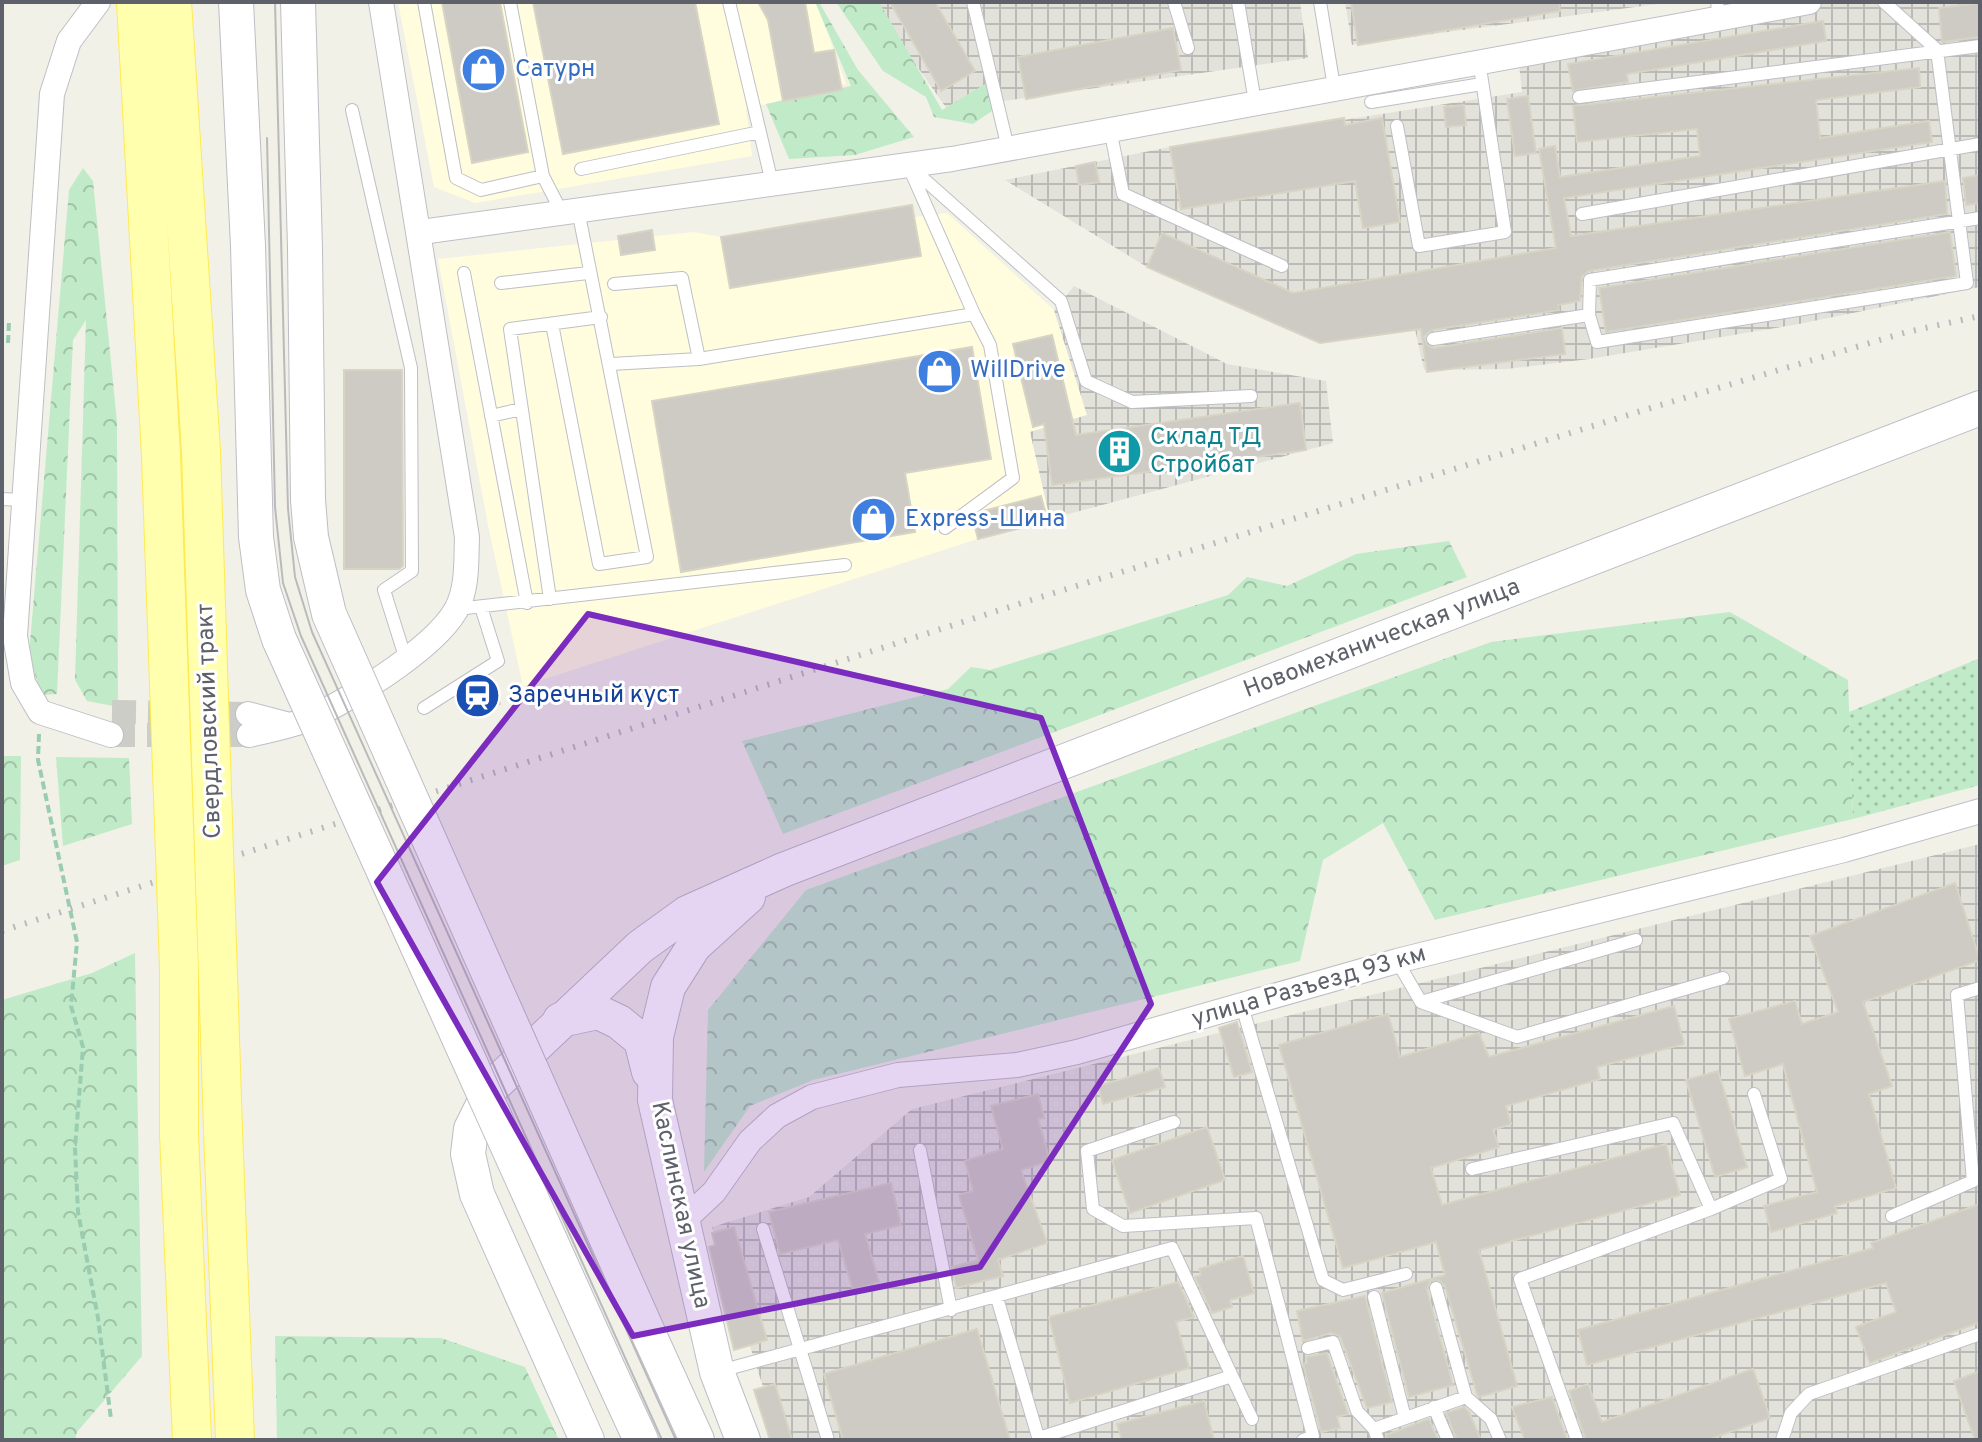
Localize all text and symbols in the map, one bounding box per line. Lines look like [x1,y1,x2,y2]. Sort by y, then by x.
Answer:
shop icon: Сатурн [460,46,508,94]
place label: Сатурн [515,55,595,85]
shop icon: WillDrive [915,347,963,395]
place label: WillDrive [970,356,1066,386]
place label: Склад ТД Стройбат [1150,423,1262,481]
building icon: Склад ТД Стройбат [1095,428,1143,476]
shop icon: Express-Шина [850,496,898,544]
place label: Express-Шина [905,505,1065,535]
street label: Новомеханическая улица [1240,572,1524,706]
street label: Свердловский тракт [191,603,229,839]
station icon: Заречный куст [453,672,501,720]
place label: Заречный куст [508,681,679,711]
street label: улица Разъезд 93 км [1188,939,1430,1035]
street label: Каслинская улица [643,1099,717,1311]

